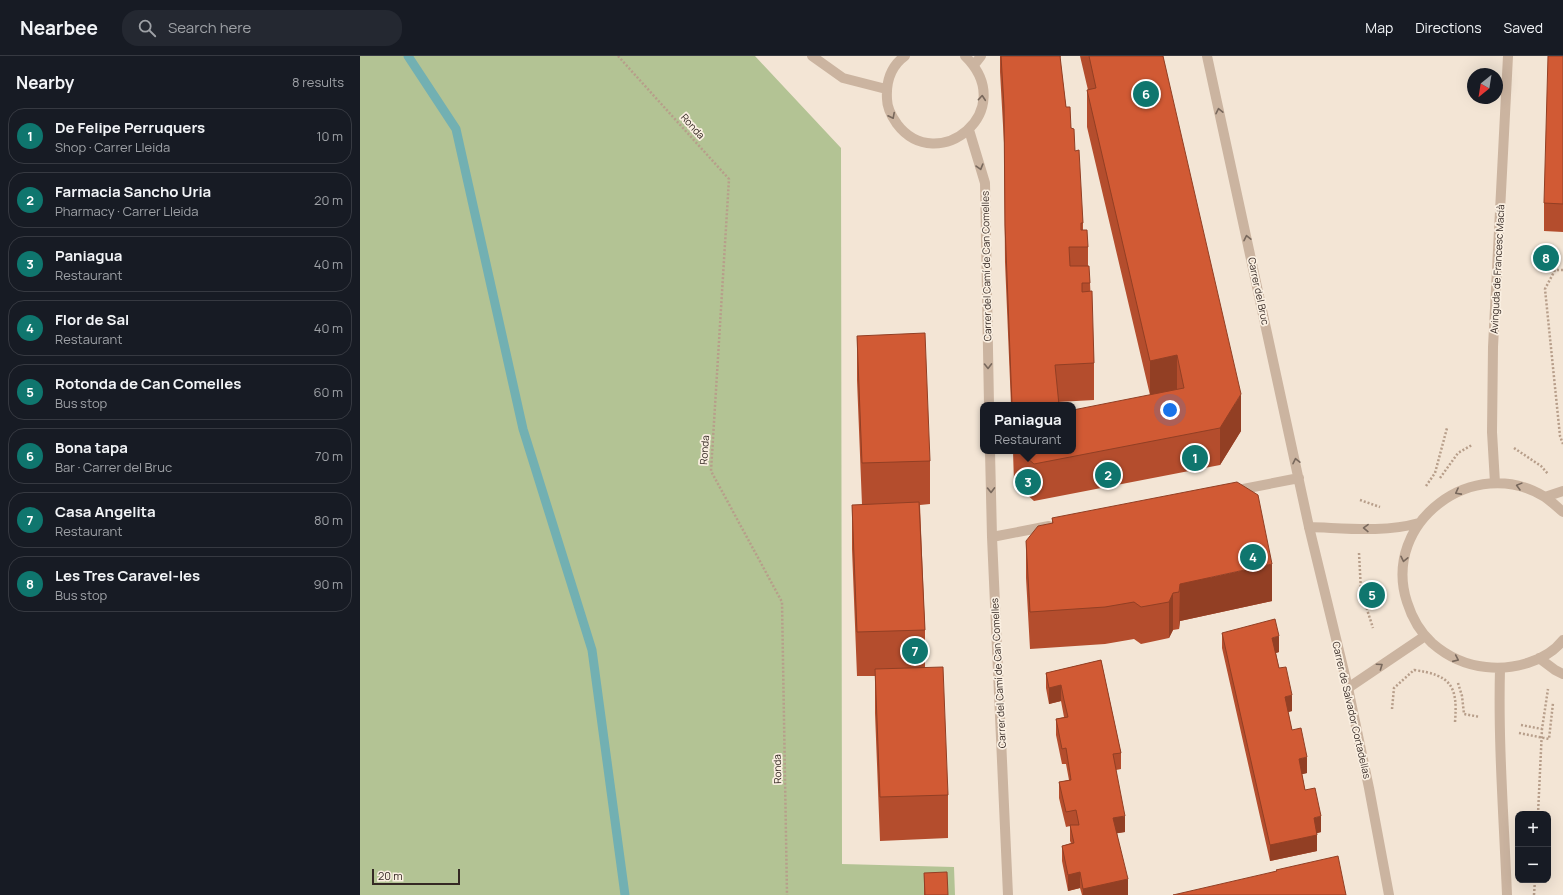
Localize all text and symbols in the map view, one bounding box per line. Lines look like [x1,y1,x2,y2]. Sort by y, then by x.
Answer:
search box [122,10,402,46]
text: Nearbee [20,15,98,41]
icon: search [136,17,158,39]
text: Search here [168,17,251,38]
text: Map [1365,18,1393,37]
text: Directions [1415,18,1482,37]
text: Saved [1504,18,1543,37]
north arrow [1467,68,1503,104]
text: Nearby [16,71,74,94]
text: 8 results [292,73,344,91]
pin: 6 [1133,79,1159,109]
one-way arrow [978,95,987,102]
one-way arrow [1216,108,1224,115]
street label: Ronda [678,110,708,142]
one-way arrow [887,112,895,119]
text: De Felipe Perruquers [55,117,205,138]
text: 1 [27,127,33,145]
text: 10 m [316,127,343,145]
text: Shop · Carrer Lleida [55,138,170,156]
one-way arrow [975,163,984,170]
text: Farmacia Sancho Uria [55,181,211,202]
text: 2 [26,191,34,209]
text: 20 m [314,191,343,209]
street label: Carrer del Camí de Can Comelles [978,191,994,341]
text: Pharmacy · Carrer Lleida [55,202,199,220]
street label: Avinguda de Francesc Macià [1487,204,1507,334]
one-way arrow [1243,235,1251,242]
pin: 8 [1533,243,1559,273]
text: Paniagua [55,245,123,266]
text: 3 [26,255,34,273]
text: 40 m [314,255,343,273]
street label: Carrer del Bruc [1245,256,1273,326]
text: Restaurant [55,266,122,284]
text: Flor de Sal [55,309,129,330]
text: 4 [26,319,34,337]
text: 40 m [314,319,343,337]
text: Restaurant [55,330,122,348]
one-way arrow [984,363,992,369]
text: Rotonda de Can Comelles [55,373,241,394]
text: 5 [26,383,34,401]
text: 60 m [313,383,343,401]
text: Bus stop [55,394,107,412]
your location [1160,400,1180,420]
popup [980,402,1076,454]
text: Paniagua [994,409,1062,430]
text: Restaurant [994,430,1062,448]
street label: Ronda [696,435,712,465]
text: Bona tapa [55,437,128,458]
pin: 1 [1182,443,1208,473]
text: 6 [26,447,34,465]
text: 70 m [315,447,343,465]
text: Bar · Carrer del Bruc [55,458,172,476]
one-way arrow [1292,458,1300,464]
pin: 2 [1095,460,1121,490]
pin: 3 [1015,467,1041,497]
one-way arrow [1516,482,1523,491]
one-way arrow [986,487,995,493]
one-way arrow [1454,487,1462,495]
text: Casa Angelita [55,501,156,522]
text: 7 [27,511,33,529]
text: 80 m [314,511,343,529]
text: Restaurant [55,522,122,540]
one-way arrow [1363,524,1369,532]
pin: 4 [1240,542,1266,572]
one-way arrow [1401,556,1409,562]
text: Les Tres Caravel-les [55,565,200,586]
text: 8 [26,575,34,593]
text: 90 m [313,575,343,593]
pin: 5 [1359,580,1385,610]
text: Bus stop [55,586,107,604]
street label: Carrer del Camí de Can Comelles [987,598,1009,748]
pin: 7 [902,636,928,666]
street label: Carrer de Salvador Cortadellas [1329,640,1375,780]
one-way arrow [1451,654,1459,662]
one-way arrow [1376,663,1383,671]
street label: Ronda [770,754,784,784]
map controls [1515,811,1551,883]
button: + [1515,811,1551,847]
button: − [1515,847,1551,883]
scale bar [372,867,460,886]
text: 20 m [378,868,403,883]

